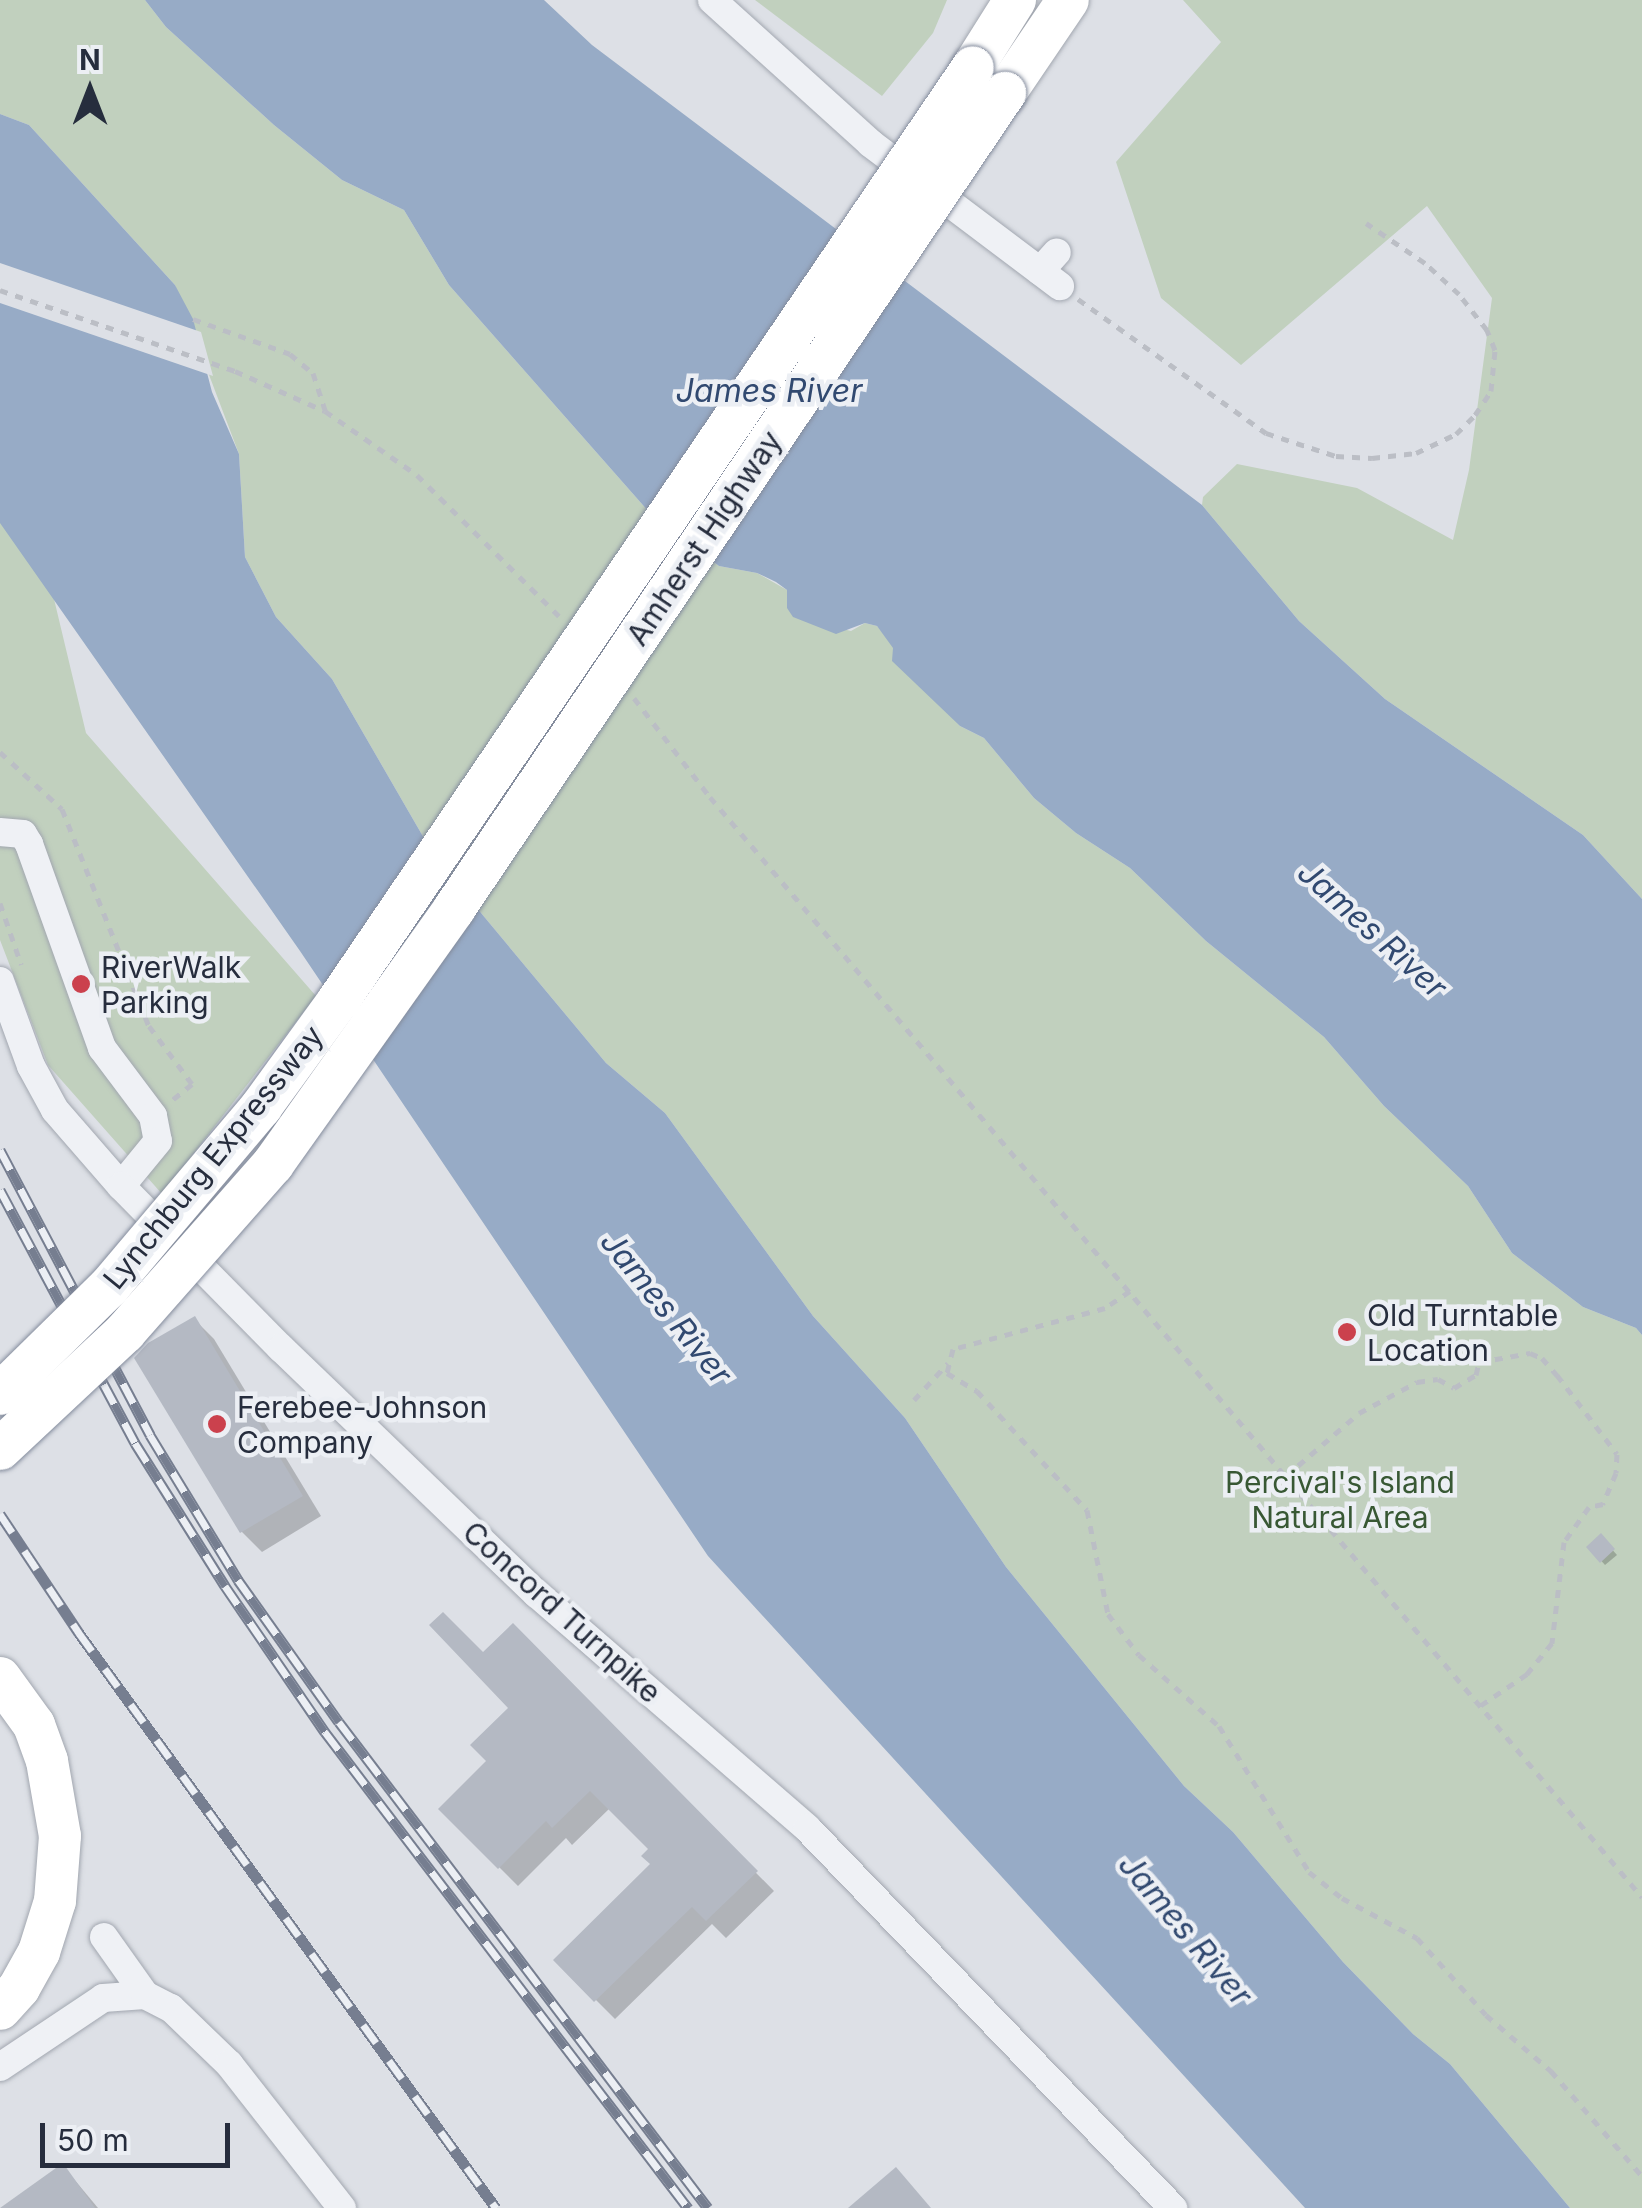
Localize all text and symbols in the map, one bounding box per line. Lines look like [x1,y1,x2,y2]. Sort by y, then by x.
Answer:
north arrow [40,40,140,140]
text: N [79,43,101,77]
water label: James River [676,372,862,410]
street label: Amherst Highway [619,424,789,652]
water label: James River [1290,853,1454,1007]
place label: RiverWalk Parking [101,949,241,1020]
marker: RiverWalk Parking [70,973,92,995]
street label: Lynchburg Expressway [96,1018,330,1296]
water label: James River [592,1223,740,1393]
place label: Old Turntable Location [1367,1297,1558,1368]
marker: Old Turntable Location [1336,1321,1358,1343]
place label: Ferebee-Johnson Company [237,1389,487,1460]
marker: Ferebee-Johnson Company [206,1413,228,1435]
park label: Percival's Island Natural Area [1225,1464,1455,1534]
street label: Concord Turnpike [456,1514,668,1710]
water label: James River [1110,1846,1260,2014]
scale bar [45,2103,235,2165]
text: 50 m [57,2122,129,2158]

